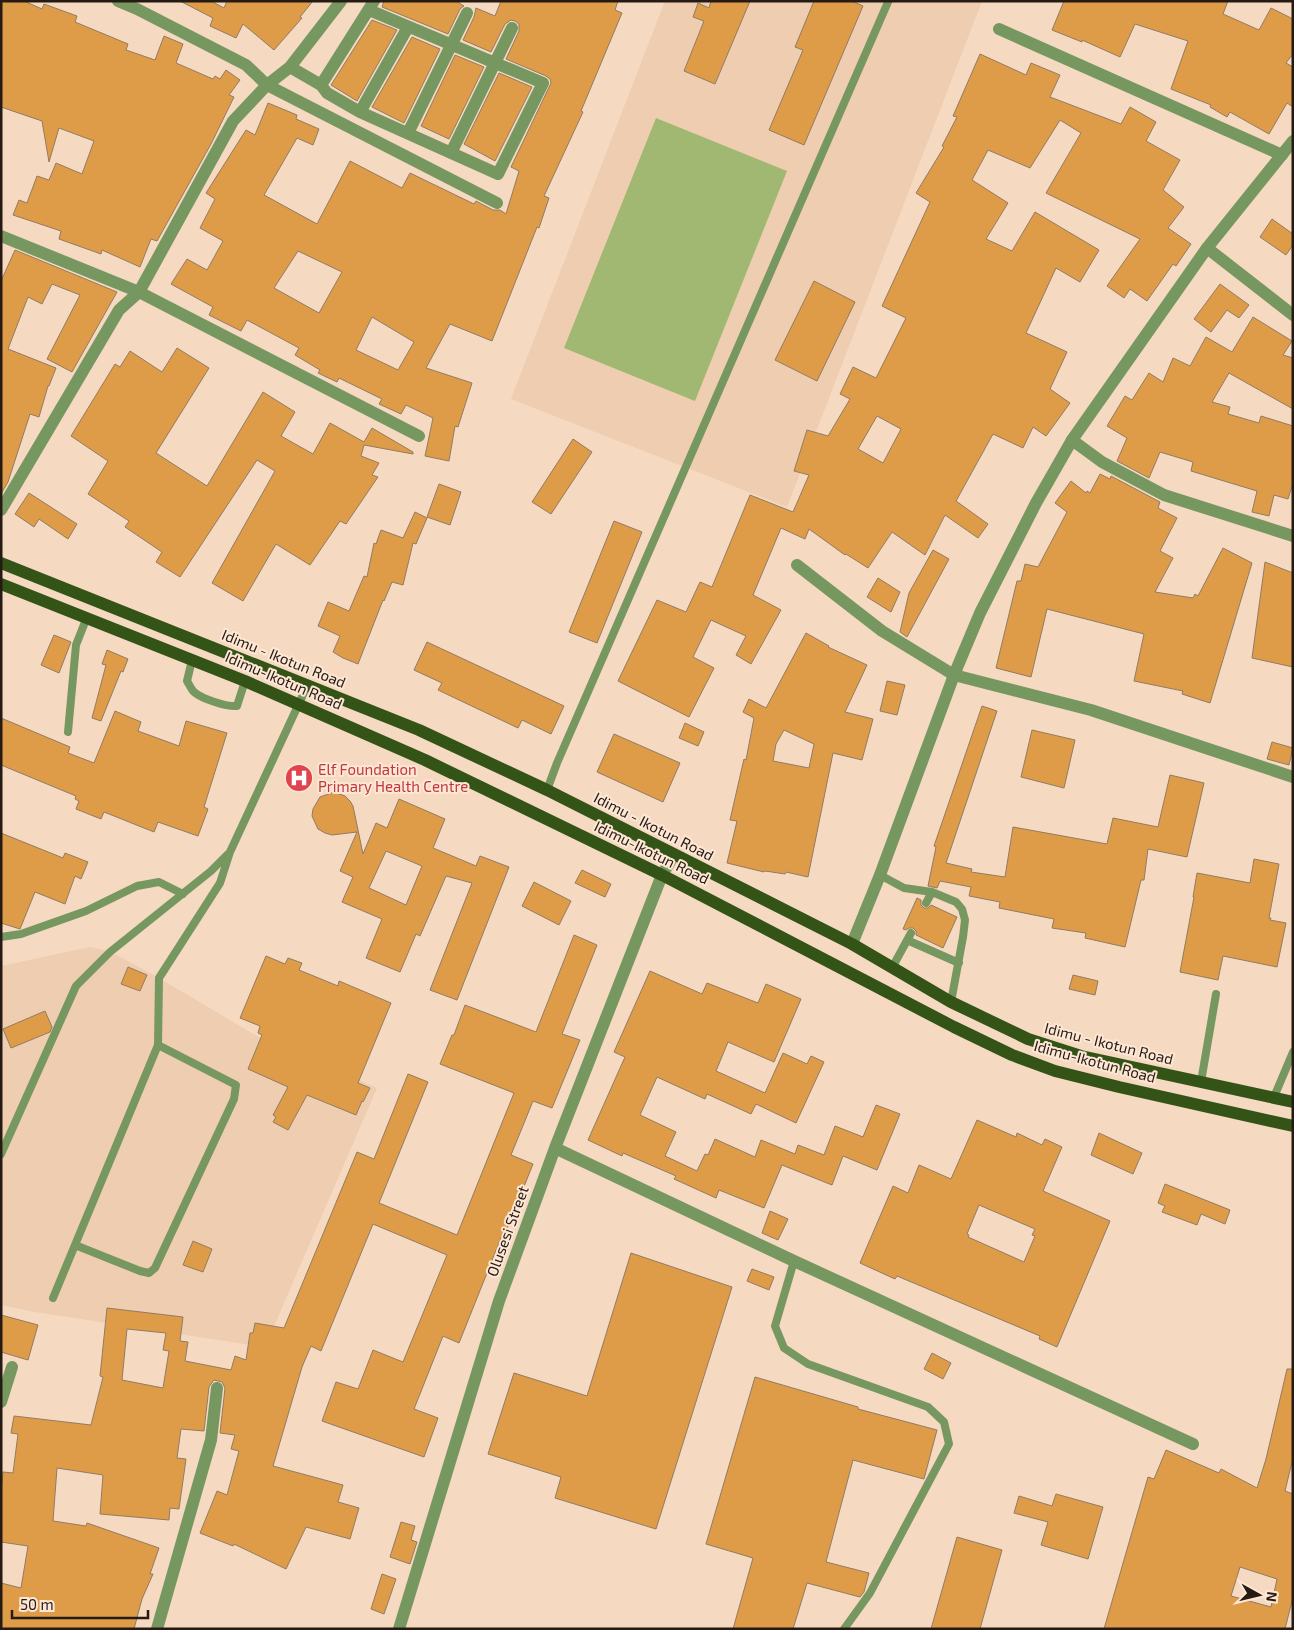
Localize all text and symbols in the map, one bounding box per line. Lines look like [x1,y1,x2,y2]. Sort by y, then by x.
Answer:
street label: Idimu - Ikotun Road [219,625,349,691]
street label: Idimu-Ikotun Road [223,647,345,713]
place label: Elf Foundation Primary Health Centre [318,760,468,795]
hospital icon: Elf Foundation Primary Health Centre [284,763,314,793]
street label: Idimu - Ikotun Road [591,788,717,864]
street label: Idimu-Ikotun Road [592,816,712,888]
street label: Idimu - Ikotun Road [1043,1018,1175,1068]
street label: Idimu-Ikotun Road [1032,1036,1158,1086]
street label: Olusesi Street [482,1183,532,1279]
north arrow [1234,1570,1284,1620]
scale bar [12,1588,149,1620]
text: N [1263,1591,1281,1603]
text: 50 m [20,1595,54,1613]

